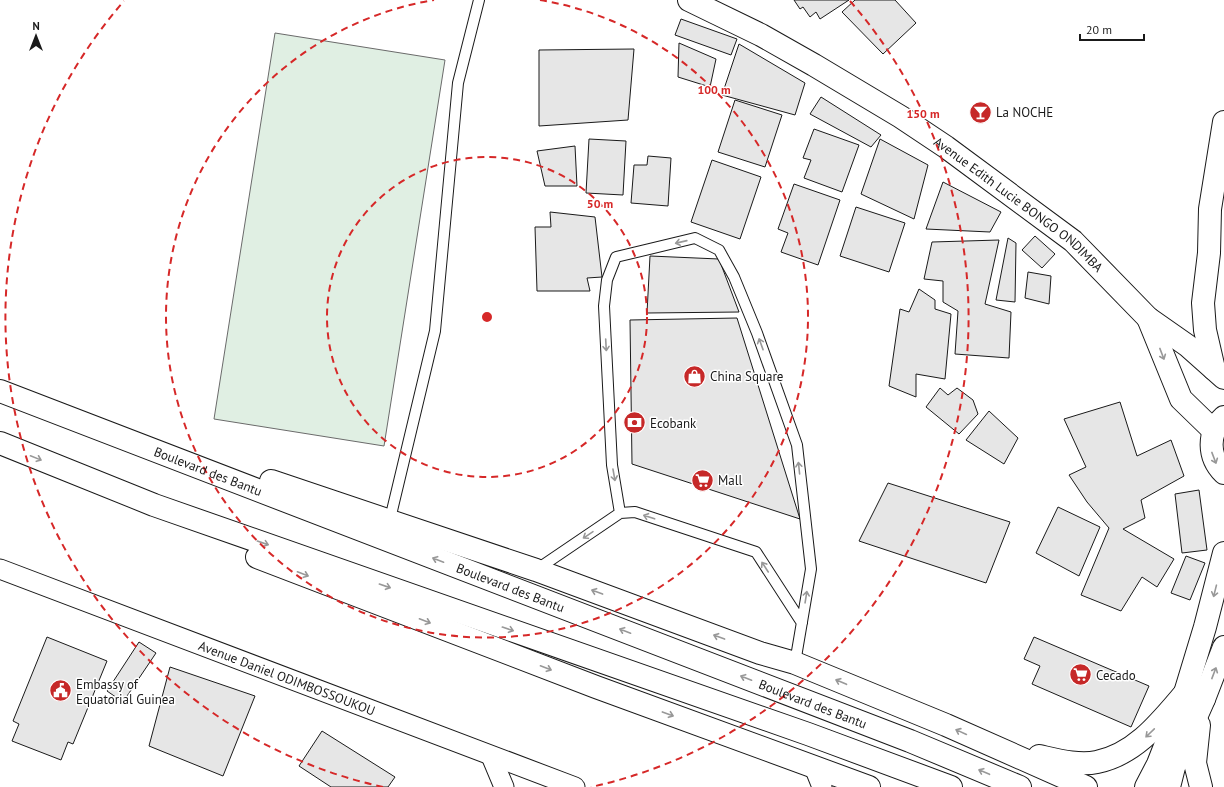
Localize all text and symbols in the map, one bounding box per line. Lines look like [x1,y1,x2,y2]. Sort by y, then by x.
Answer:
north arrow [16,16,56,56]
scale bar [1080,16,1144,42]
text: N [32,19,40,33]
text: 20 m [1086,22,1112,37]
text: 100 m [697,82,731,97]
bar icon: La NOCHE [968,99,994,125]
place label: La NOCHE [996,104,1053,121]
text: 150 m [906,106,940,121]
street label: Avenue Edith Lucie BONGO ONDIMBA [930,133,1107,276]
text: 50 m [587,196,613,211]
one-way arrow [675,238,688,246]
centre of rings [480,310,494,324]
one-way arrow [602,338,609,351]
one-way arrow [756,339,764,351]
one-way arrow [1158,348,1166,360]
shop icon: China Square [681,363,707,389]
place label: China Square [710,368,783,385]
bank icon: Ecobank [622,410,648,436]
place label: Ecobank [650,415,697,432]
street label: Boulevard des Bantu [151,443,264,500]
one-way arrow [1211,452,1219,464]
one-way arrow [30,455,42,462]
one-way arrow [796,462,803,475]
supermarket icon: Mall [689,467,715,493]
one-way arrow [610,468,618,481]
place label: Mall [718,472,743,489]
one-way arrow [643,513,656,520]
one-way arrow [583,531,594,539]
one-way arrow [256,540,268,548]
one-way arrow [433,555,445,563]
street label: Boulevard des Bantu [454,559,567,616]
one-way arrow [761,561,770,572]
one-way arrow [297,571,309,579]
one-way arrow [379,583,392,590]
one-way arrow [1211,584,1218,597]
one-way arrow [591,587,603,595]
one-way arrow [802,591,810,604]
one-way arrow [418,617,430,625]
one-way arrow [501,626,514,633]
one-way arrow [619,627,631,635]
one-way arrow [713,633,725,641]
street label: Avenue Daniel ODIMBOSSOUKOU [196,637,378,719]
supermarket icon: Cecado [1067,662,1093,688]
one-way arrow [540,664,552,672]
place label: Cecado [1096,667,1136,684]
one-way arrow [1210,667,1218,679]
one-way arrow [741,673,753,681]
place label: Embassy of Equatorial Guinea [76,676,175,708]
street label: Boulevard des Bantu [756,676,869,733]
one-way arrow [835,677,847,685]
public building icon: Embassy of Equatorial Guinea [47,678,73,704]
one-way arrow [661,710,673,718]
one-way arrow [955,728,967,735]
one-way arrow [1145,728,1155,738]
one-way arrow [979,768,991,775]

